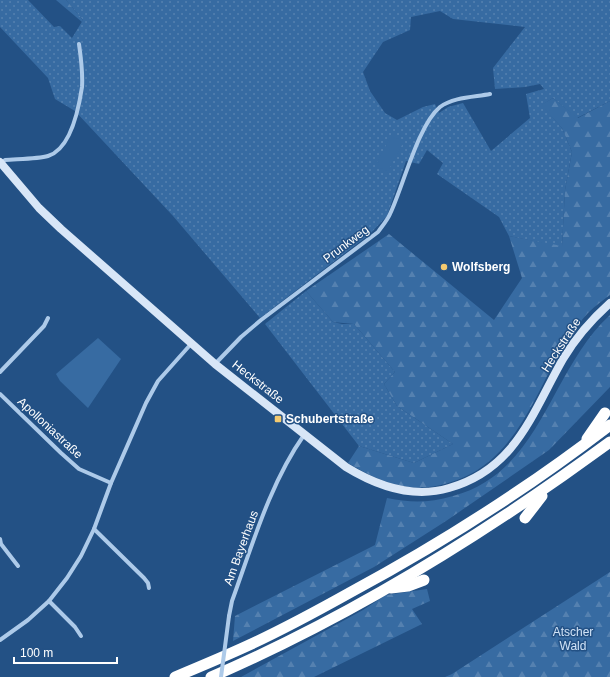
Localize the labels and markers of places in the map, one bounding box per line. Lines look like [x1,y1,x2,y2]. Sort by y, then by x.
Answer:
place label: Wolfsberg [452,260,510,274]
marker: Wolfsberg [439,262,449,272]
place label: Schubertstraße [286,412,374,426]
marker: Schubertstraße [273,414,283,424]

